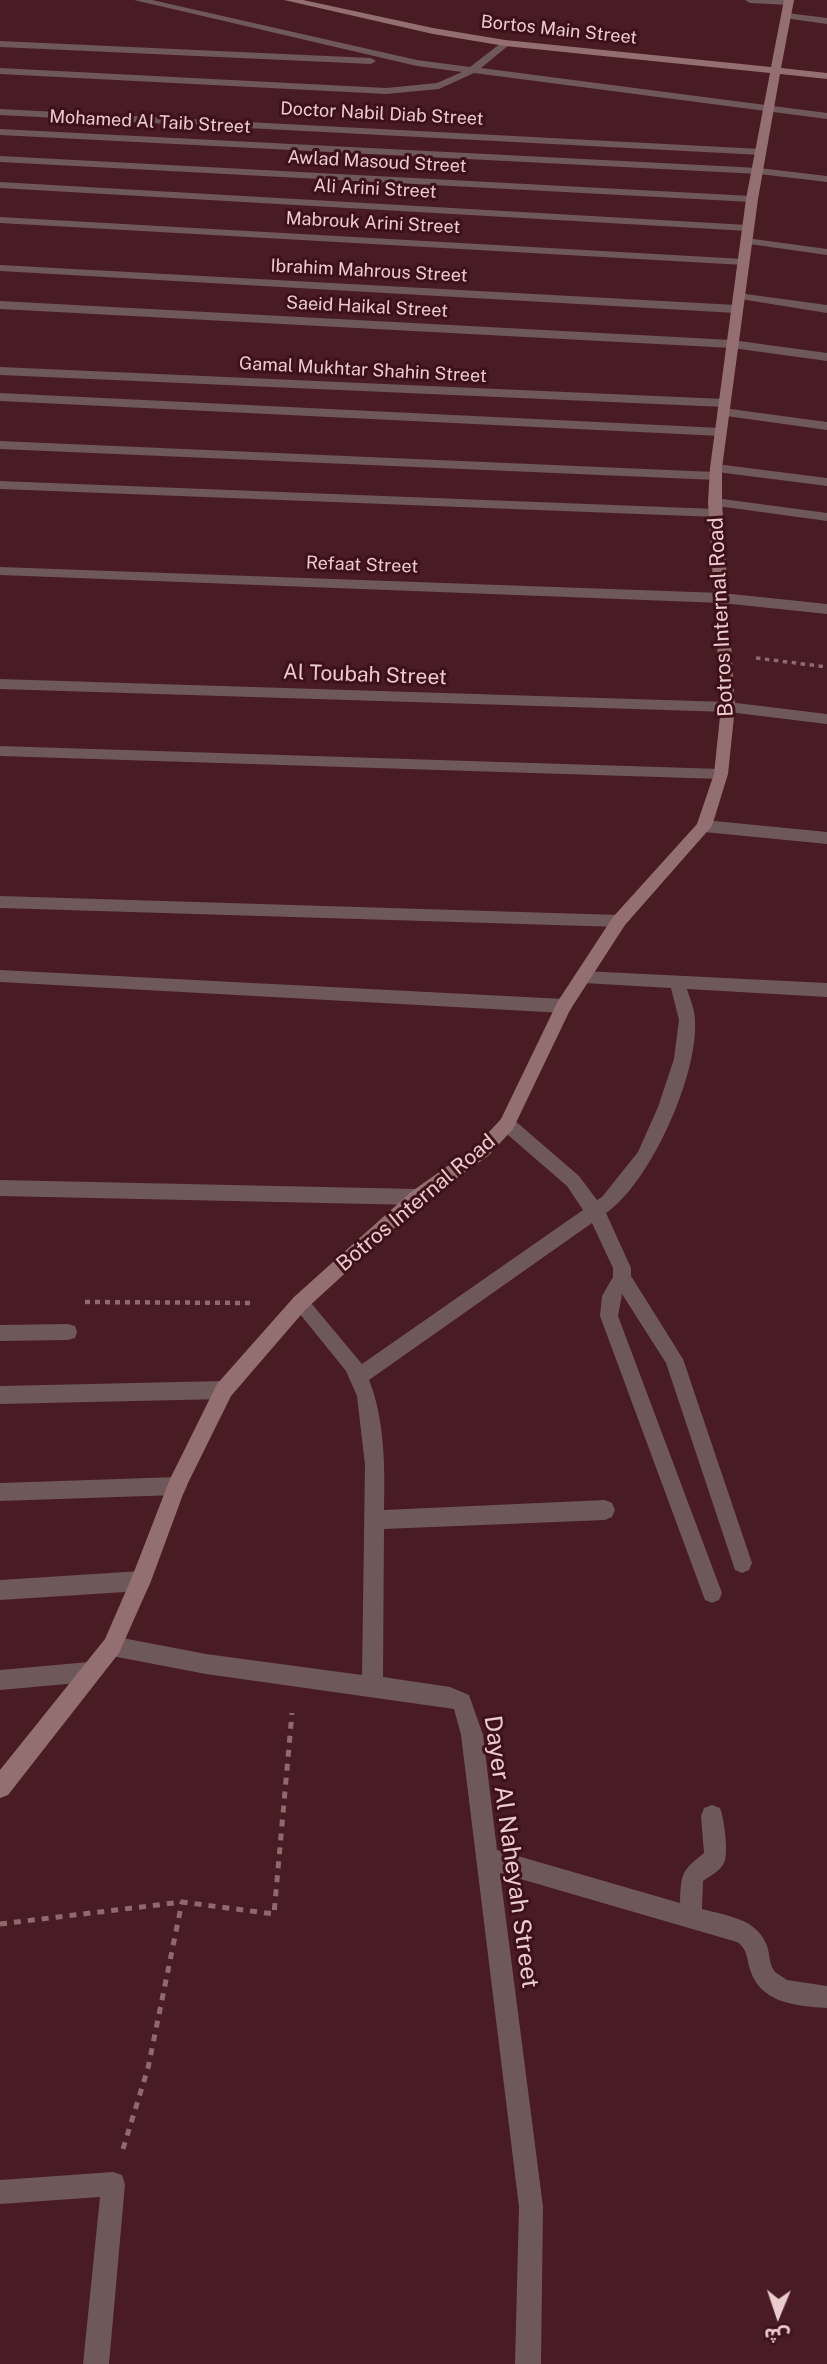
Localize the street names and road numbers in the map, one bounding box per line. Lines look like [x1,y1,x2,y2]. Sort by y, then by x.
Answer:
street label: Bortos Main Street [480,11,638,49]
street label: Doctor Nabil Diab Street [280,98,484,130]
street label: Mohamed Al Taib Street [49,106,251,138]
street label: Awlad Masoud Street [287,147,467,177]
street label: Ali Arini Street [313,175,437,203]
street label: Mabrouk Arini Street [285,208,461,238]
street label: Ibrahim Mahrous Street [270,255,468,287]
street label: Saeid Haikal Street [285,292,449,322]
street label: Gamal Mukhtar Shahin Street [239,353,487,387]
street label: Botros Internal Road [703,517,739,717]
street label: Refaat Street [305,552,419,578]
street label: Al Toubah Street [283,660,447,690]
street label: Botros Internal Road [331,1129,501,1277]
street label: Dayer Al Naheyah Street [478,1714,544,1990]

